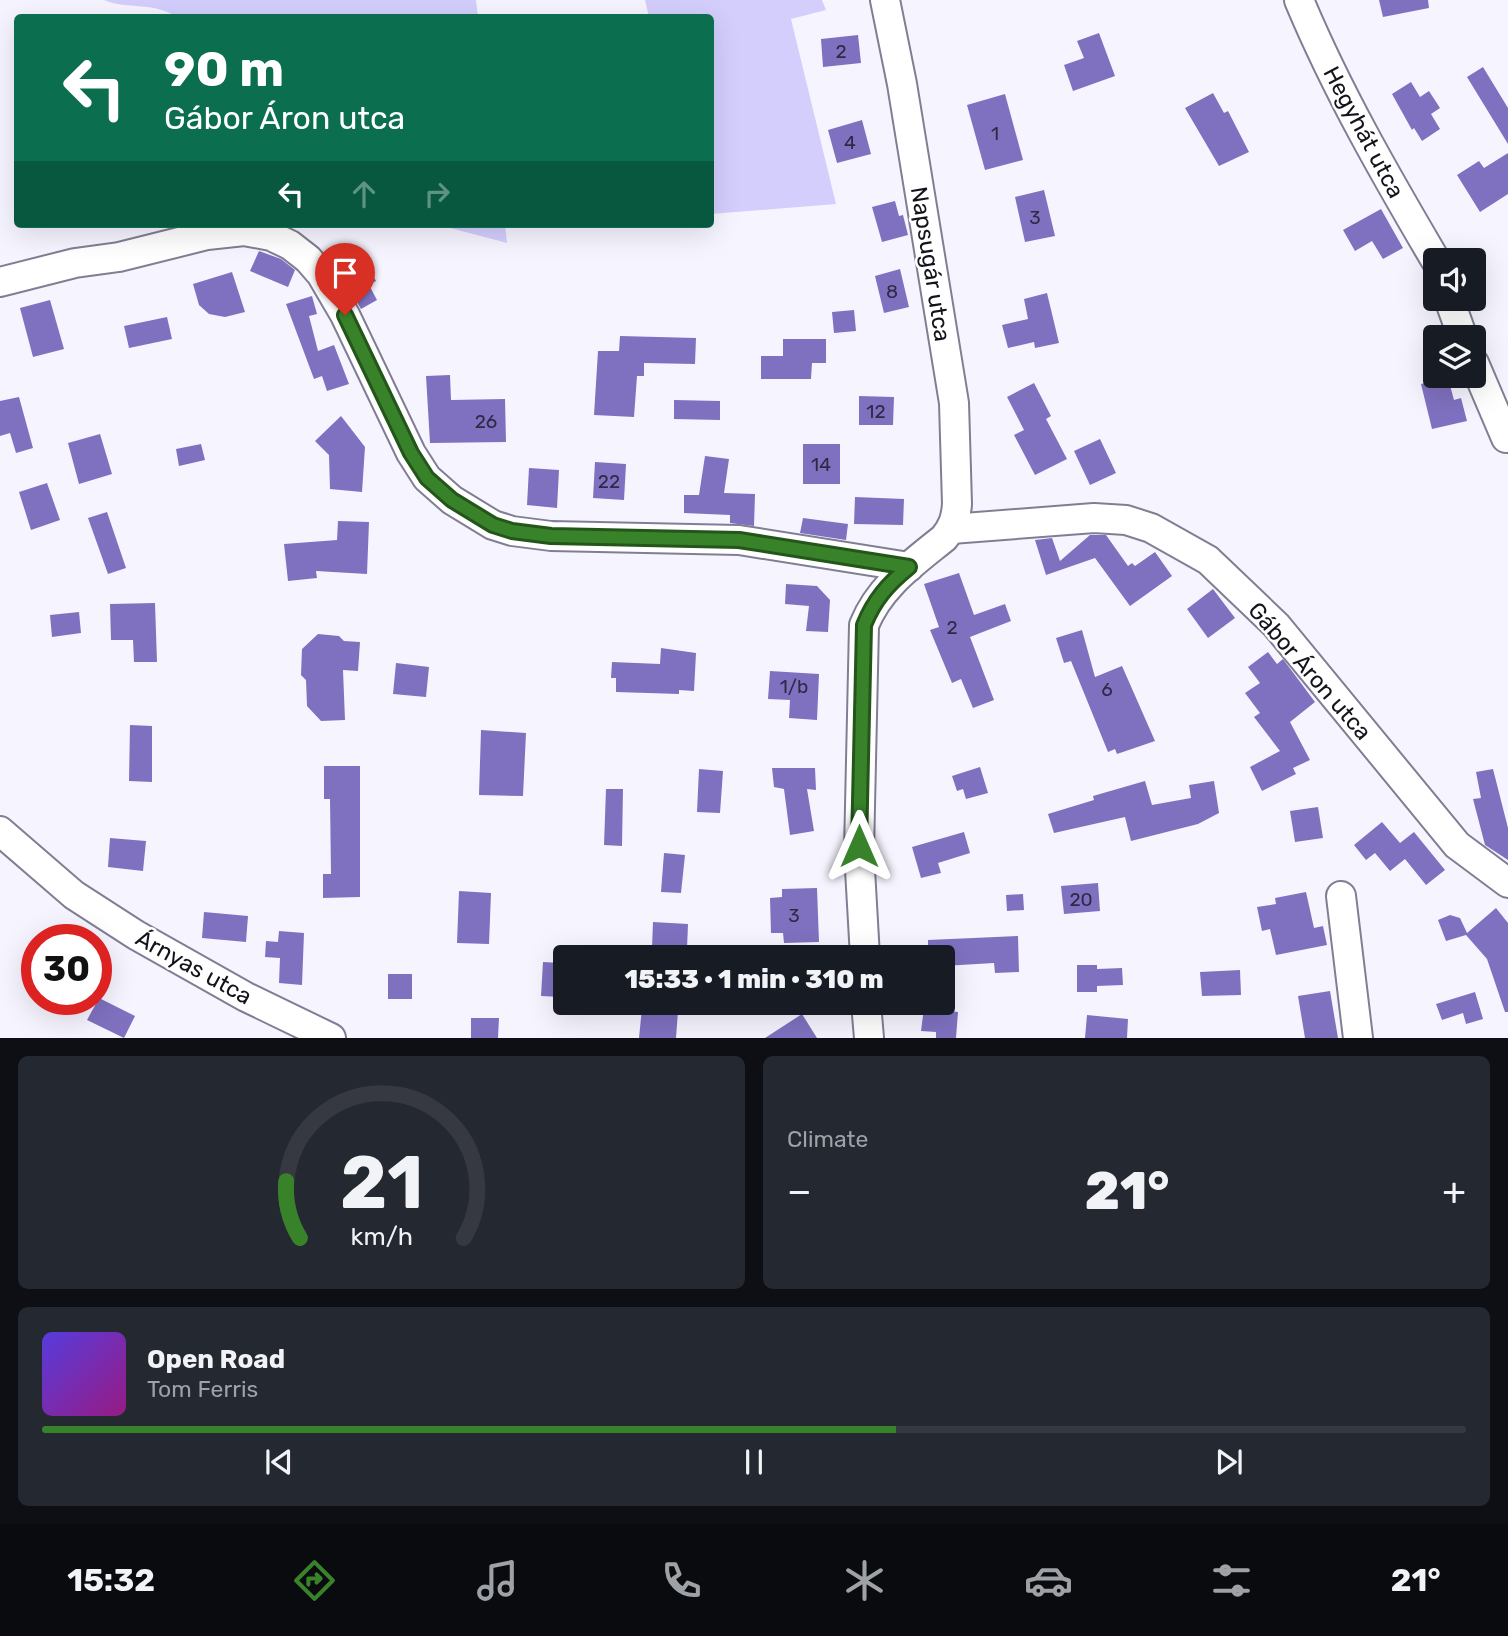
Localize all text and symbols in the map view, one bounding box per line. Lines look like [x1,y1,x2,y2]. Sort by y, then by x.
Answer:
text: 90 m [164,40,284,98]
house number: 2 [835,40,847,63]
icon: left [49,42,140,133]
street label: Hegyhát utca [1318,61,1410,203]
text: Gábor Áron utca [164,99,405,137]
house number: 1 [991,122,999,145]
house number: 4 [844,131,856,154]
icon: left [272,175,310,213]
icon: ahead [345,175,383,213]
icon: right [418,175,456,213]
street label: Napsugár utca [905,185,957,343]
house number: 3 [1029,206,1041,229]
pin [315,243,375,315]
map controls [1423,248,1486,388]
button: sound [1423,248,1486,311]
icon: arrive [326,254,364,292]
house number: 8 [886,280,898,303]
button: layers [1423,325,1486,388]
house number: 12 [866,400,886,423]
house number: 26 [475,410,497,433]
house number: 14 [811,453,831,476]
house number: 22 [598,470,620,493]
street label: Gábor Áron utca [1243,596,1377,746]
house number: 2 [946,616,958,639]
house number: 1/b [780,675,808,698]
house number: 6 [1101,678,1113,701]
position arrow [822,809,896,883]
house number: 20 [1069,888,1093,911]
house number: 3 [788,904,800,927]
speed limit sign: 30 [21,924,112,1015]
street label: Árnyas utca [131,924,257,1010]
text: 15:33 · 1 min · 310 m [624,964,884,995]
text: Climate [787,1125,868,1153]
text: 21 [340,1141,423,1227]
text: 21° [1085,1160,1169,1222]
text: − [787,1168,812,1214]
text: + [1442,1168,1466,1214]
text: km/h [350,1222,413,1251]
text: Open Road [147,1344,285,1375]
text: Tom Ferris [147,1375,258,1403]
icon: previous [260,1443,298,1481]
icon: pause [735,1443,773,1481]
icon: next [1210,1443,1248,1481]
icon: directions [290,1556,339,1605]
icon: music [473,1556,522,1605]
icon: phone [657,1556,706,1605]
icon: climate [840,1556,889,1605]
icon: car [1024,1556,1073,1605]
icon: filters [1207,1556,1256,1605]
text: 15:32 [67,1561,155,1599]
text: 21° [1391,1561,1441,1599]

